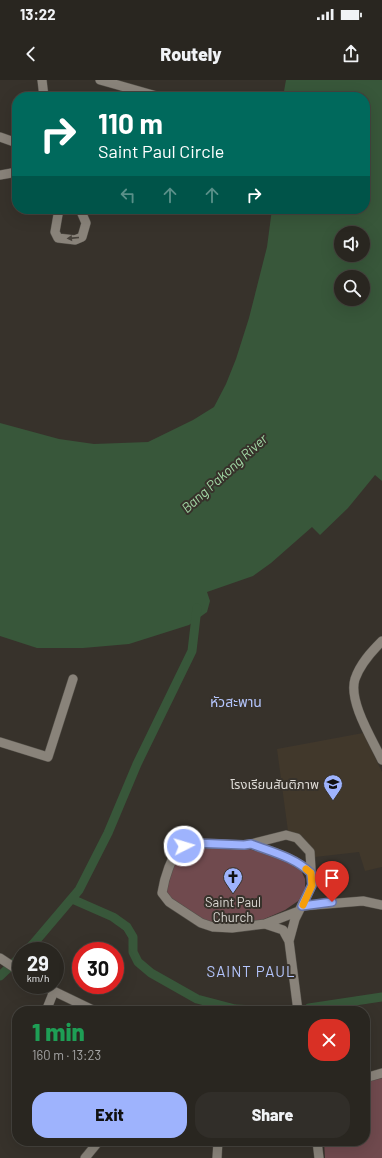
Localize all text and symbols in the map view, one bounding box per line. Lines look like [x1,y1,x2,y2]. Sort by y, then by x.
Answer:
text: 13:22 [20,5,56,23]
icon: back [20,43,42,65]
text: Routely [160,43,222,65]
icon: share [340,43,362,65]
text: 110 m [98,106,163,140]
icon: right [32,108,84,160]
text: Saint Paul Circle [98,140,224,162]
icon: left [117,184,139,206]
icon: ahead [159,184,181,206]
icon: ahead [201,184,223,206]
icon: right [243,184,265,206]
map controls [334,226,370,306]
button: sound [334,226,370,262]
one-way arrow [67,235,79,242]
button: search [334,270,370,306]
water label: Bang Pakong River [178,429,271,516]
district label: หัวสะพาน [210,693,262,710]
school or university icon: โรงเรียนสันติภาพ [322,773,344,801]
place label: โรงเรียนสันติภาพ [230,776,319,792]
position arrow [163,825,205,867]
pin [315,861,349,902]
church icon: Saint Paul Church [222,866,244,894]
icon: arrive [321,867,343,889]
place label: Saint Paul Church [205,894,261,925]
speed limit sign: 30 [72,942,124,994]
text: 29 [27,951,49,975]
district label: SAINT PAUL [206,962,296,980]
text: km/h [27,972,49,984]
text: 1 min [32,1017,85,1046]
button: close [308,1019,350,1061]
text: 160 m · 13:23 [32,1047,101,1063]
button: Exit [32,1092,187,1138]
button: Share [195,1092,350,1138]

